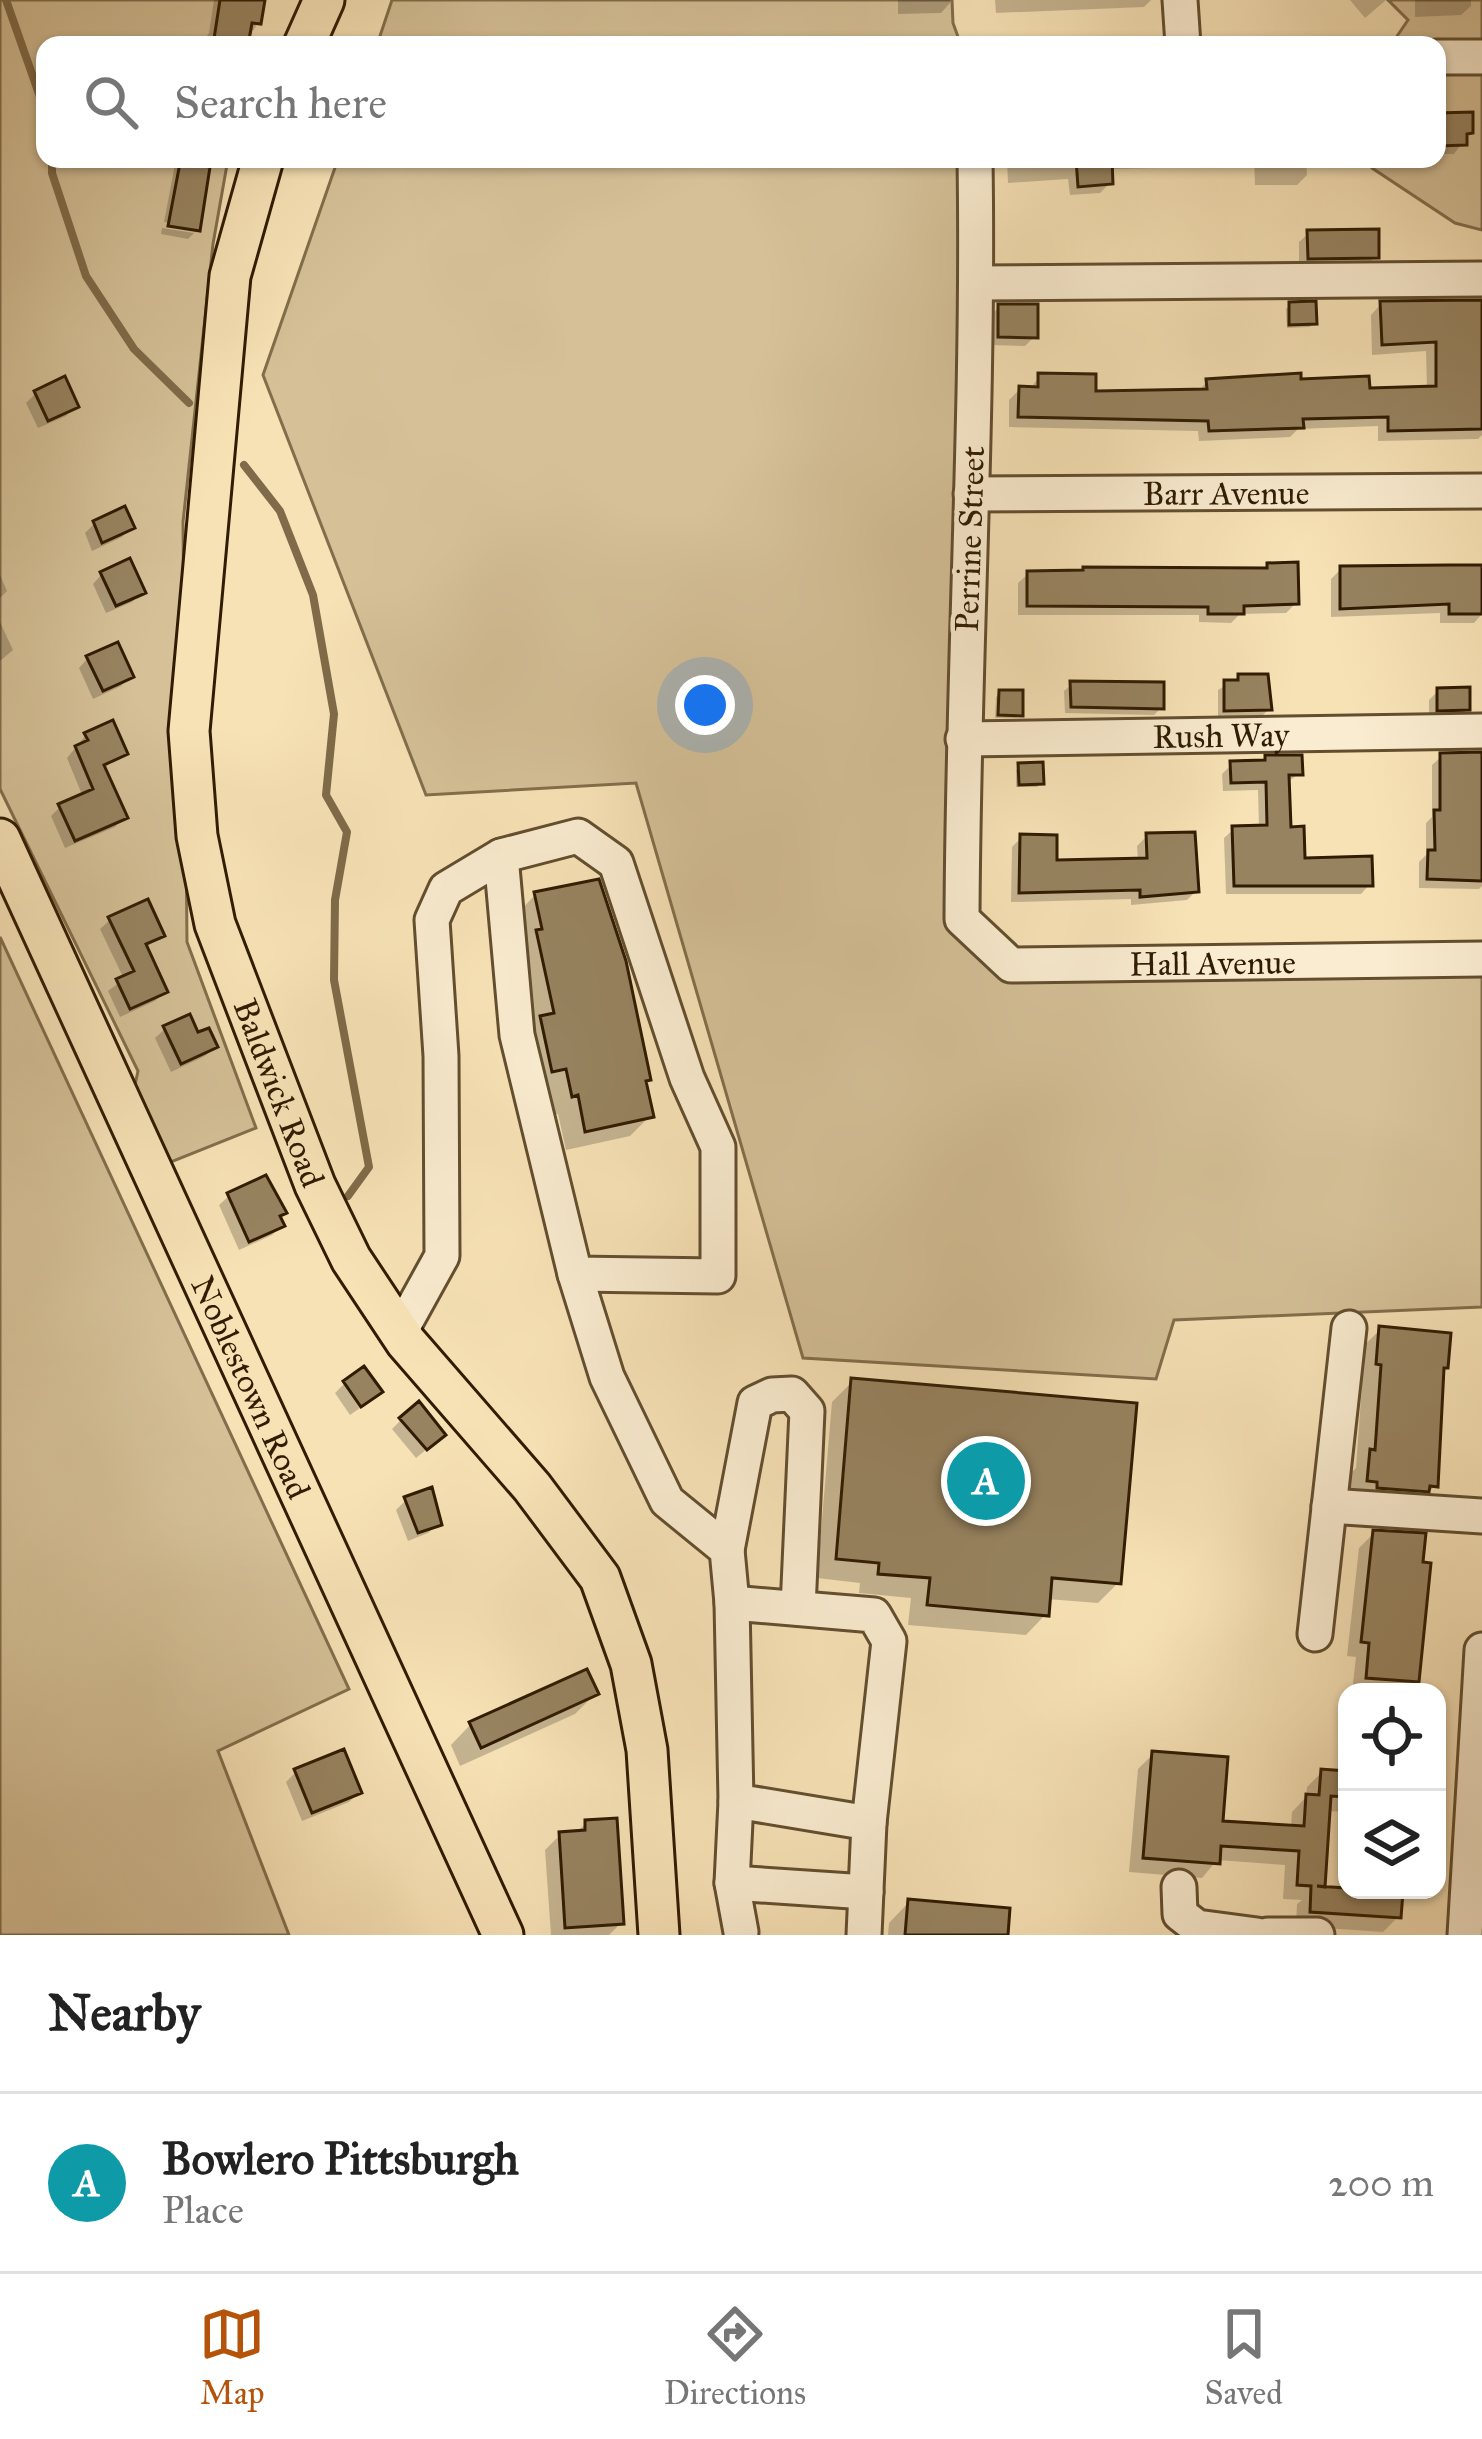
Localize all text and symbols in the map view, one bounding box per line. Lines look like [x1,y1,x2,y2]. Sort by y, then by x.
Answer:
search box [36,36,1446,168]
icon: search [78,69,144,135]
text: Search here [174,75,387,130]
street label: Perrine Street [947,445,993,633]
street label: Barr Avenue [1143,473,1310,514]
your location [675,675,735,735]
street label: Rush Way [1152,715,1290,757]
street label: Hall Avenue [1129,942,1296,984]
street label: Baldwick Road [224,993,333,1193]
street label: Noblestown Road [182,1270,319,1505]
pin: A [947,1436,1025,1526]
map controls [1338,1683,1446,1899]
button: locate [1338,1683,1446,1791]
button: layers [1338,1791,1446,1899]
text: Nearby [48,1982,200,2044]
text: Bowlero Pittsburgh [162,2131,519,2186]
text: A [74,2159,100,2207]
text: 200 m [1328,2159,1434,2207]
text: Place [162,2186,244,2234]
tab: Map [199,2301,265,2413]
tab: Directions [664,2301,806,2413]
tab: Saved [1204,2301,1283,2413]

